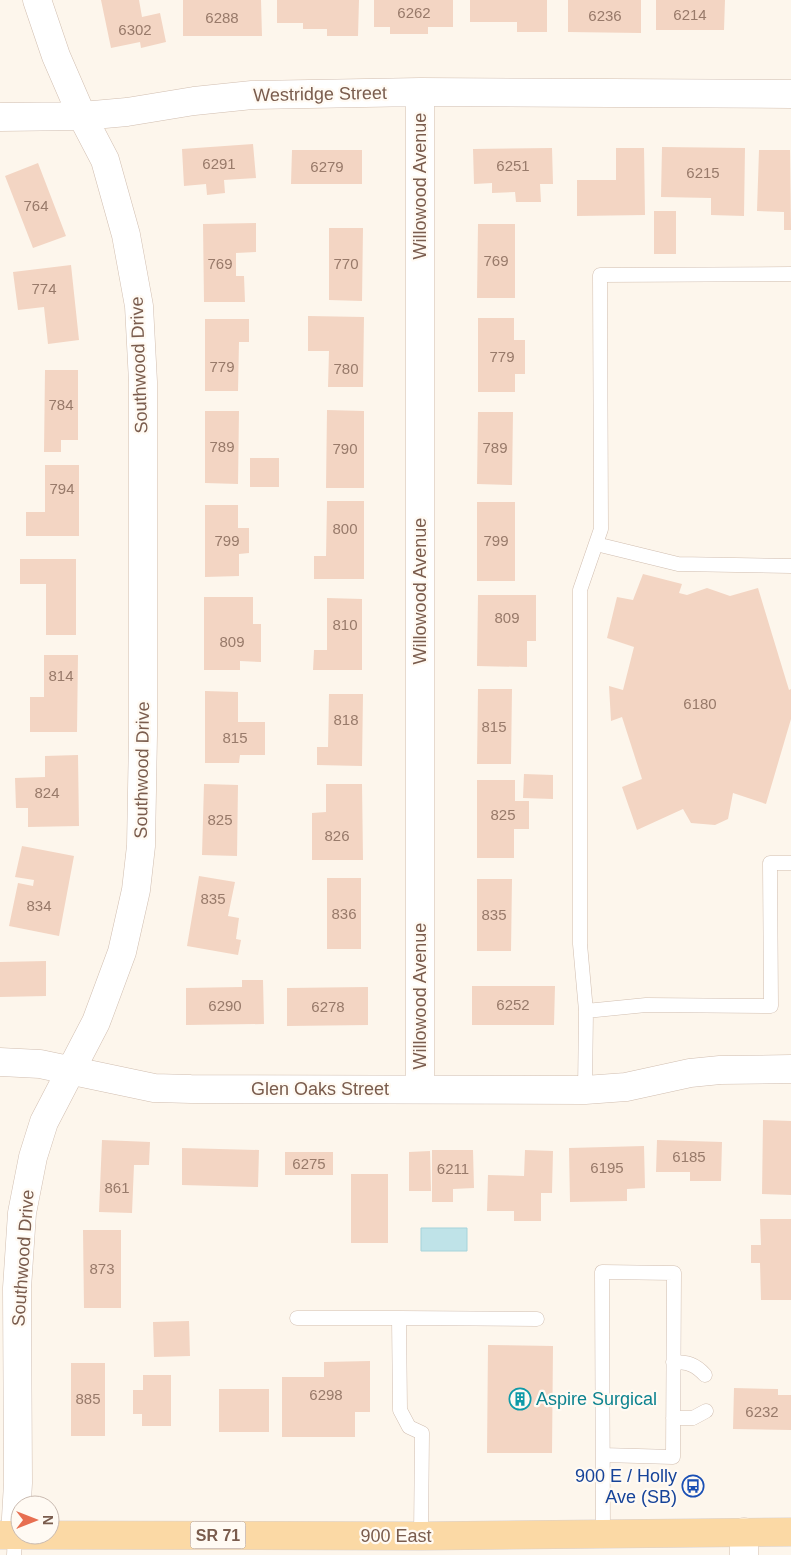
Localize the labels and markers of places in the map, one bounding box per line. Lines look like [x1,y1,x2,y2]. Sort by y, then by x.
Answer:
building icon: Aspire Surgical [508,1387,532,1411]
place label: Aspire Surgical [536,1389,657,1409]
place label: 900 E / Holly Ave (SB) [575,1466,677,1507]
bus stop icon: 900 E / Holly Ave (SB) [681,1474,705,1498]

